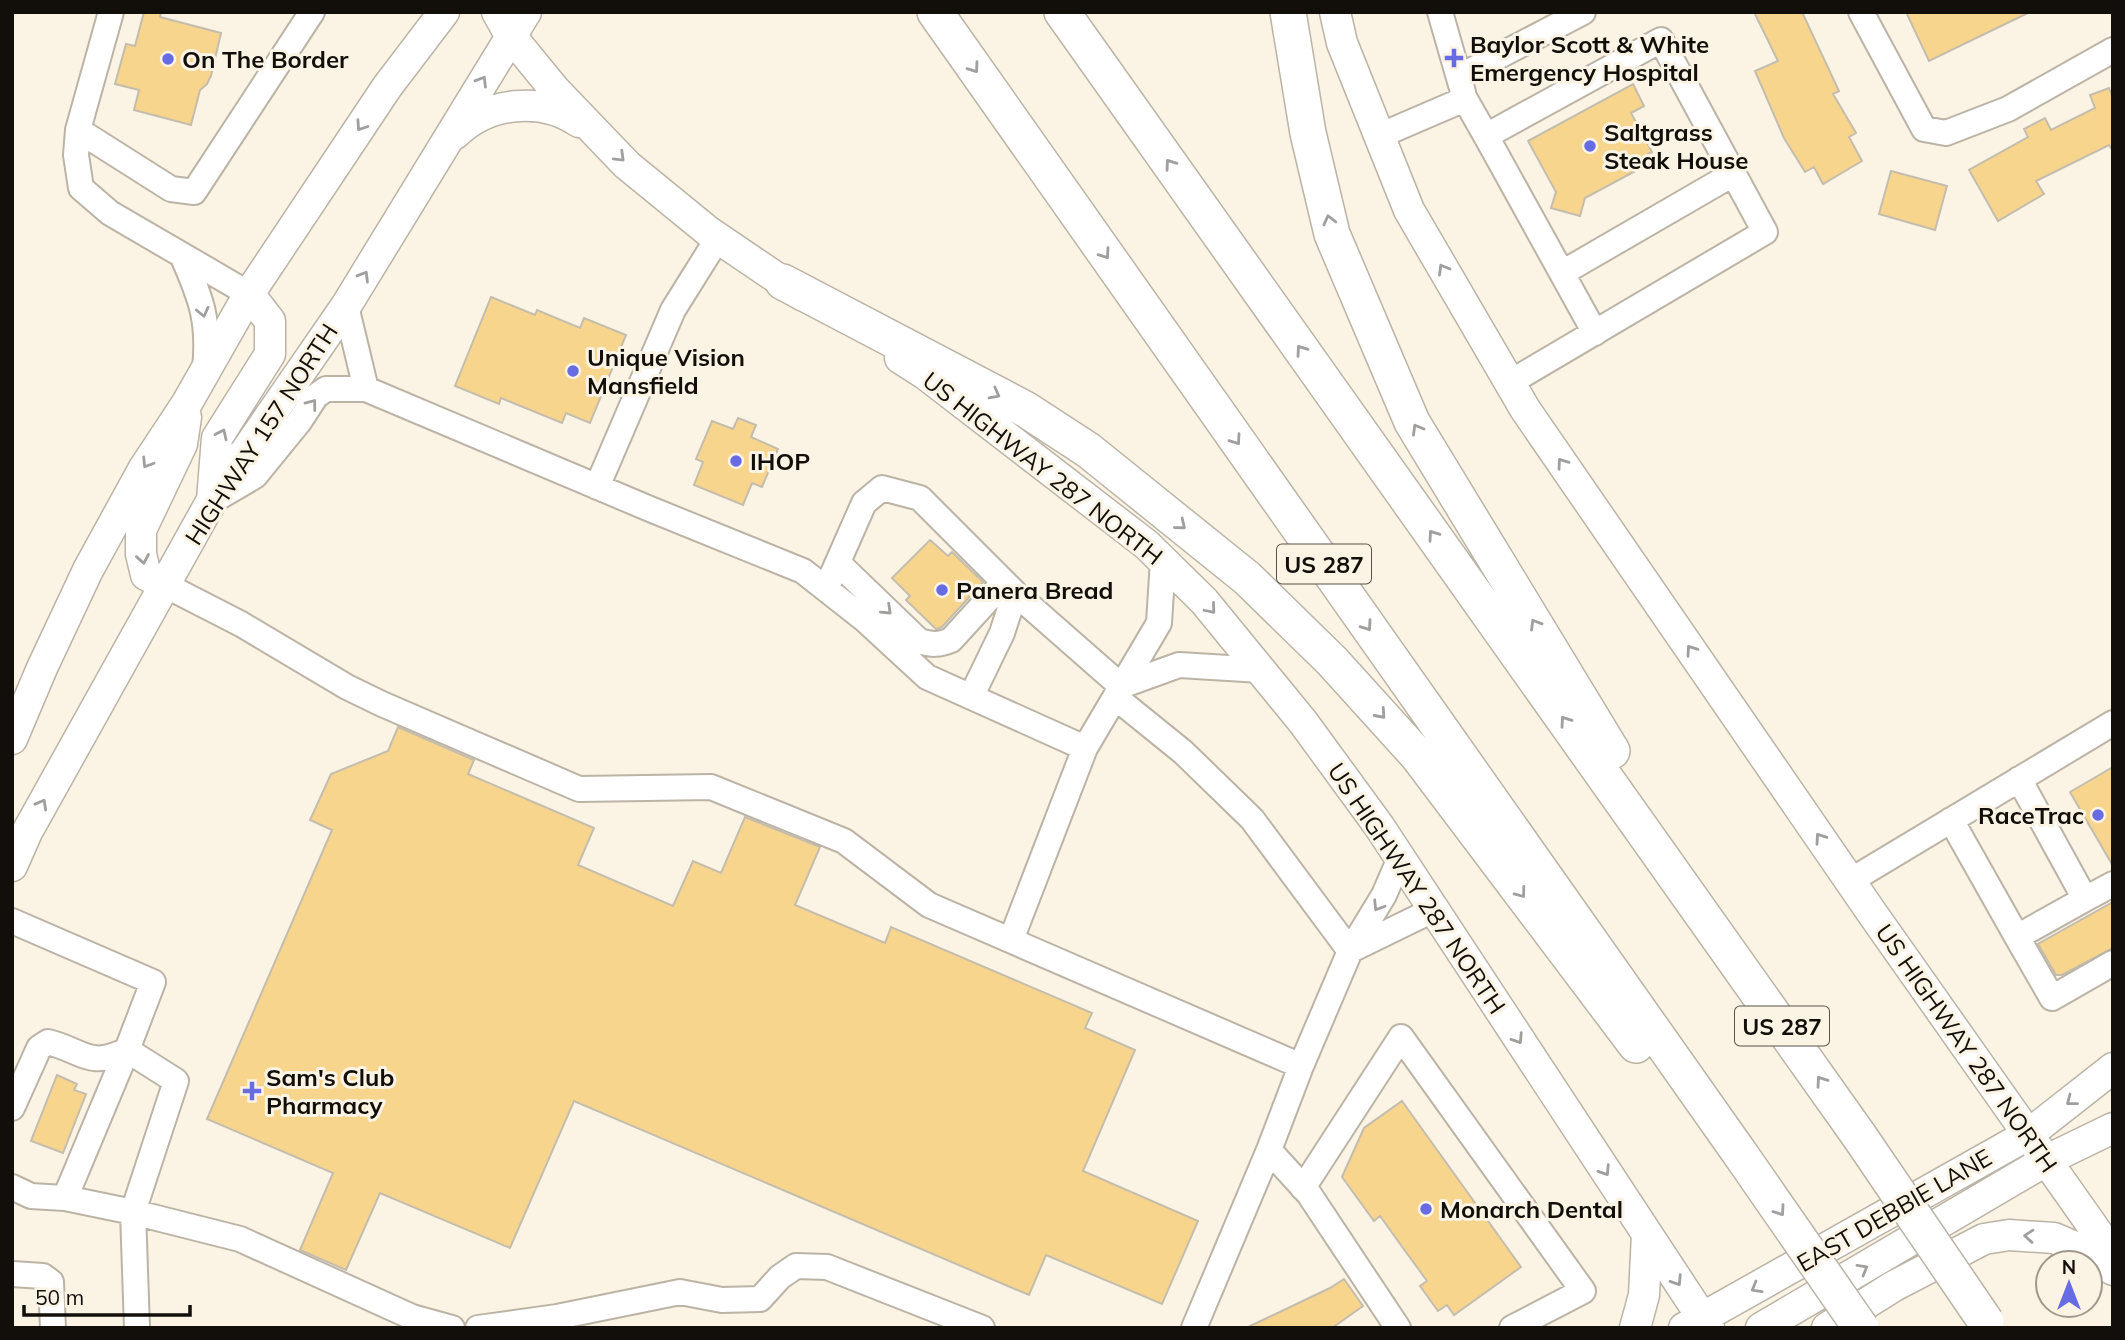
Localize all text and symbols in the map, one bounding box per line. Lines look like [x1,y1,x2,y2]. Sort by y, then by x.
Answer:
place label: Baylor Scott & White Emergency Hospital [1470,29,1709,87]
place label: On The Border [182,44,349,74]
marker: Baylor Scott & White Emergency Hospital [1444,48,1464,68]
marker: On The Border [160,51,176,67]
one-way arrow [966,60,978,73]
one-way arrow [474,76,487,89]
place label: Saltgrass Steak House [1604,117,1748,175]
one-way arrow [356,119,369,132]
marker: Saltgrass Steak House [1582,138,1598,154]
one-way arrow [611,149,624,162]
one-way arrow [1166,159,1178,172]
one-way arrow [1323,214,1337,226]
one-way arrow [1097,246,1109,259]
one-way arrow [1438,264,1451,276]
one-way arrow [356,270,369,283]
one-way arrow [195,306,209,318]
street label: HIGHWAY 157 NORTH [178,318,344,550]
place label: Unique Vision Mansfield [587,342,745,400]
one-way arrow [1297,345,1309,358]
marker: Unique Vision Mansfield [565,363,581,379]
street label: US HIGHWAY 287 NORTH [917,365,1169,571]
one-way arrow [988,386,1000,399]
one-way arrow [304,399,316,411]
one-way arrow [1412,424,1425,437]
one-way arrow [214,429,228,441]
one-way arrow [1228,432,1240,445]
place label: IHOP [750,446,810,476]
marker: IHOP [728,453,744,469]
one-way arrow [143,456,156,469]
one-way arrow [1558,458,1570,471]
one-way arrow [1173,516,1185,529]
one-way arrow [1429,530,1441,543]
road number: US 287 [1277,544,1371,584]
one-way arrow [135,553,150,565]
place label: Panera Bread [956,575,1113,605]
marker: Panera Bread [934,582,950,598]
one-way arrow [879,601,892,614]
one-way arrow [1202,602,1215,614]
one-way arrow [1359,618,1371,631]
one-way arrow [1530,618,1543,631]
one-way arrow [1687,645,1699,658]
one-way arrow [1373,706,1385,719]
one-way arrow [1561,716,1573,729]
street label: US HIGHWAY 287 NORTH [1322,757,1512,1019]
one-way arrow [34,799,47,812]
place label: RaceTrac [1978,800,2084,830]
marker: RaceTrac [2090,807,2106,823]
one-way arrow [1815,832,1828,845]
one-way arrow [1513,885,1526,898]
one-way arrow [1373,898,1386,911]
street label: US HIGHWAY 287 NORTH [1870,918,2064,1178]
road number: US 287 [1735,1007,1829,1046]
one-way arrow [1510,1031,1523,1044]
place label: Sam's Club Pharmacy [266,1062,394,1120]
one-way arrow [1817,1076,1829,1089]
marker: Sam's Club Pharmacy [244,1083,260,1099]
one-way arrow [2066,1092,2078,1105]
street label: EAST DEBBIE LANE [1791,1142,1997,1278]
one-way arrow [1597,1163,1610,1176]
place label: Monarch Dental [1440,1194,1623,1224]
marker: Monarch Dental [1418,1201,1434,1217]
one-way arrow [1772,1203,1784,1216]
one-way arrow [2023,1229,2034,1244]
north arrow [2034,1249,2104,1319]
text: N [2062,1255,2076,1279]
one-way arrow [1855,1264,1868,1277]
one-way arrow [1669,1273,1682,1286]
scale bar [24,1274,191,1318]
one-way arrow [1751,1280,1763,1293]
text: 50 m [35,1284,84,1310]

